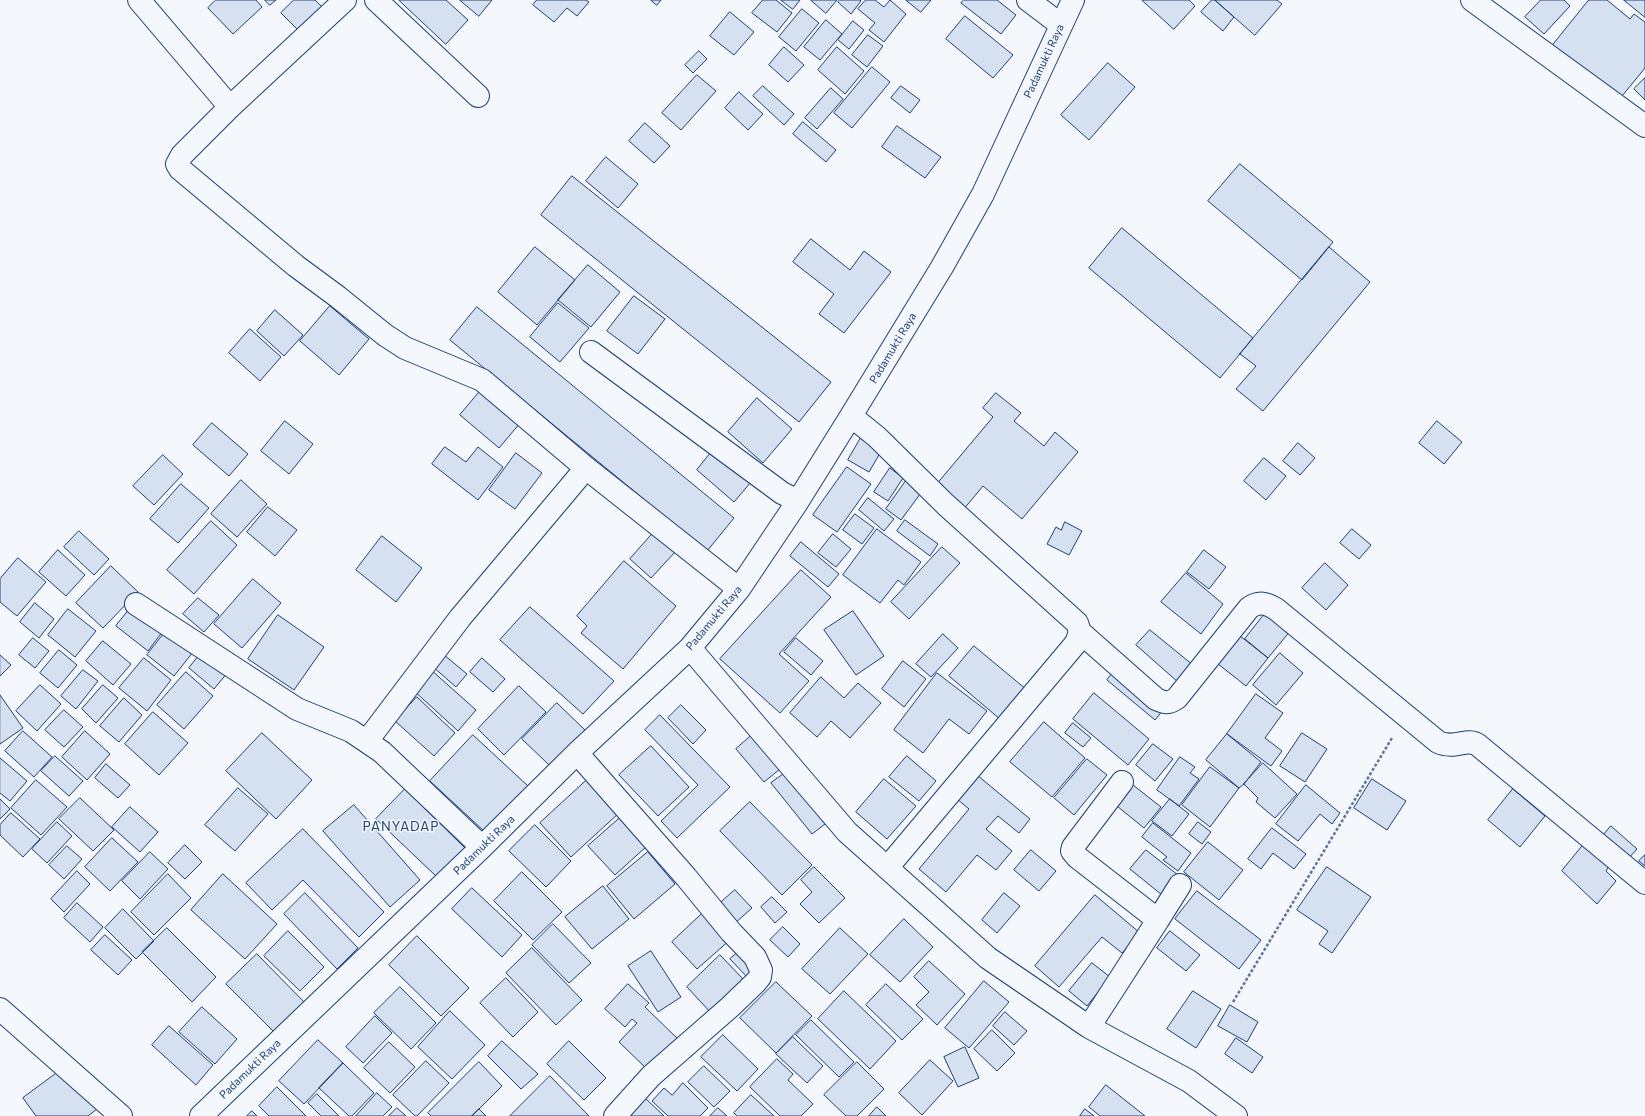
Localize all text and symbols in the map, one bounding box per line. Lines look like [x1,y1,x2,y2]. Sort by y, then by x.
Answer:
street label: Padamukti Raya [1021,22,1067,100]
street label: Padamukti Raya [867,310,919,386]
street label: Padamukti Raya [683,583,745,653]
street label: Padamukti Raya [451,812,517,878]
district label: PANYADAP [363,819,439,835]
street label: Padamukti Raya [217,1036,283,1102]

